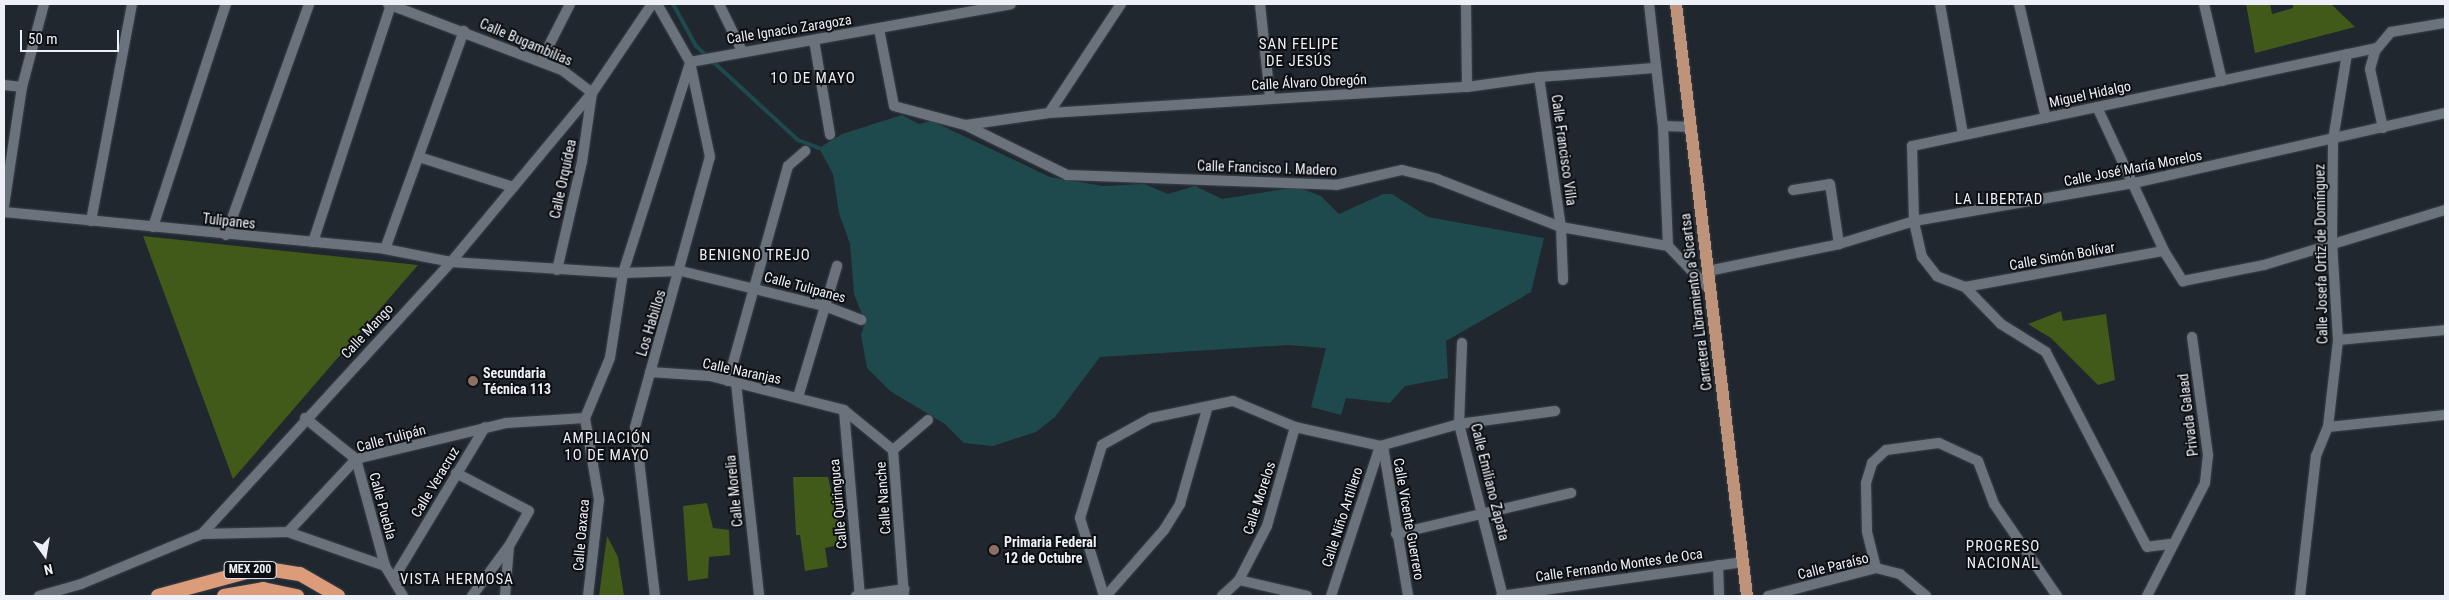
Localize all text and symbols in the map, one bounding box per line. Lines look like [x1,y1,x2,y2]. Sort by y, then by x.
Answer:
street label: Calle Ignacio Zaragoza [725,11,853,47]
street label: Calle Bugambilias [477,15,575,69]
scale bar [22,20,121,52]
text: 50 m [28,30,58,48]
district label: SAN FELIPE DE JESÚS [1258,35,1340,70]
district label: 1O DE MAYO [769,70,857,88]
street label: Calle Álvaro Obregón [1251,71,1367,93]
street label: Miguel Hidalgo [2048,77,2132,111]
street label: Calle Francisco Villa [1548,93,1580,207]
street label: Calle Orquídea [546,138,580,220]
street label: Calle José María Morelos [2062,146,2204,190]
street label: Calle Francisco I. Madero [1197,157,1337,179]
street label: Calle Josefa Ortiz de Domínguez [2311,164,2331,344]
district label: LA LIBERTAD [1953,191,2045,209]
street label: Tulipanes [202,210,256,232]
street label: Carretera Libramiento a Sicartsa [1677,212,1715,392]
street label: Calle Simón Bolívar [2008,238,2116,274]
district label: BENIGNO TREJO [697,247,813,265]
street label: Calle Tulipanes [762,268,848,306]
street label: Los Habillos [633,288,669,358]
street label: Calle Mango [337,300,397,362]
street label: Calle Naranjas [701,354,783,388]
place label: Secundaria Técnica 113 [483,365,551,398]
street label: Privada Galaad [2175,373,2201,457]
marker: Secundaria Técnica 113 [467,375,479,387]
street label: Calle Tulipán [355,421,427,455]
street label: Calle Emiliano Zapata [1467,422,1513,542]
district label: AMPLIACIÓN 1O DE MAYO [562,429,652,464]
street label: Calle Veracruz [407,444,463,520]
street label: Calle Morelia [722,454,746,528]
street label: Calle Vicente Guerrero [1390,457,1428,581]
street label: Calle Quiringuca [826,458,850,550]
street label: Calle Morelos [1239,459,1279,537]
street label: Calle Nanche [872,461,894,535]
street label: Calle Niño Artillero [1318,465,1366,569]
street label: Calle Puebla [366,471,400,541]
street label: Calle Oaxaca [569,498,593,572]
north arrow [20,530,70,580]
place label: Primaria Federal 12 de Octubre [1004,534,1096,566]
district label: PROGRESO NACIONAL [1965,537,2041,572]
marker: Primaria Federal 12 de Octubre [988,544,1000,556]
street label: Calle Fernando Montes de Oca [1534,545,1704,585]
street label: Calle Paraíso [1796,549,1870,583]
road number: MEX 200 [222,560,278,580]
text: N [42,561,54,578]
district label: VISTA HERMOSA [398,571,516,589]

